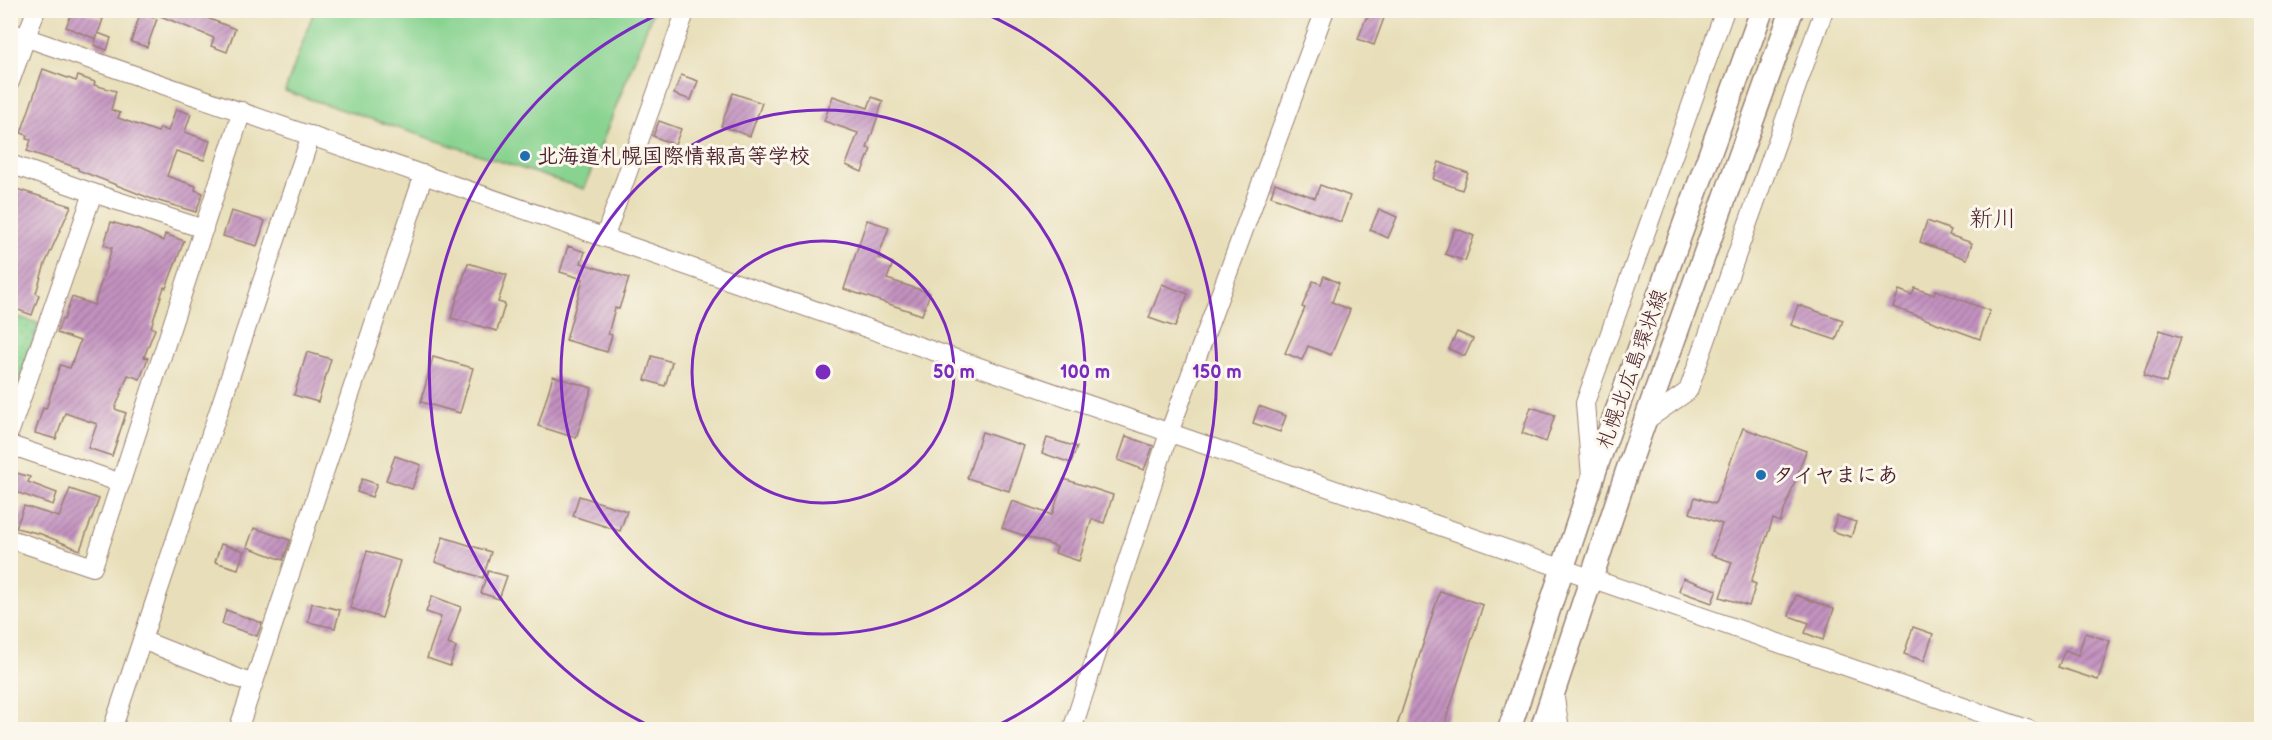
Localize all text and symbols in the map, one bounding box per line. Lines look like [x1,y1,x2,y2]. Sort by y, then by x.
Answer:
place label: 北海道札幌国際情報高等学校 [537,144,810,169]
marker: 北海道札幌国際情報高等学校 [518,149,532,163]
district label: 新川 [1969,204,2017,233]
street label: 札幌北広島環状線 [1592,286,1672,452]
centre of rings [813,362,833,382]
text: 50 m [933,362,975,383]
text: 100 m [1060,362,1110,383]
text: 150 m [1192,362,1242,383]
place label: タイヤまにあ [1773,463,1898,488]
marker: タイヤまにあ [1754,468,1768,482]

